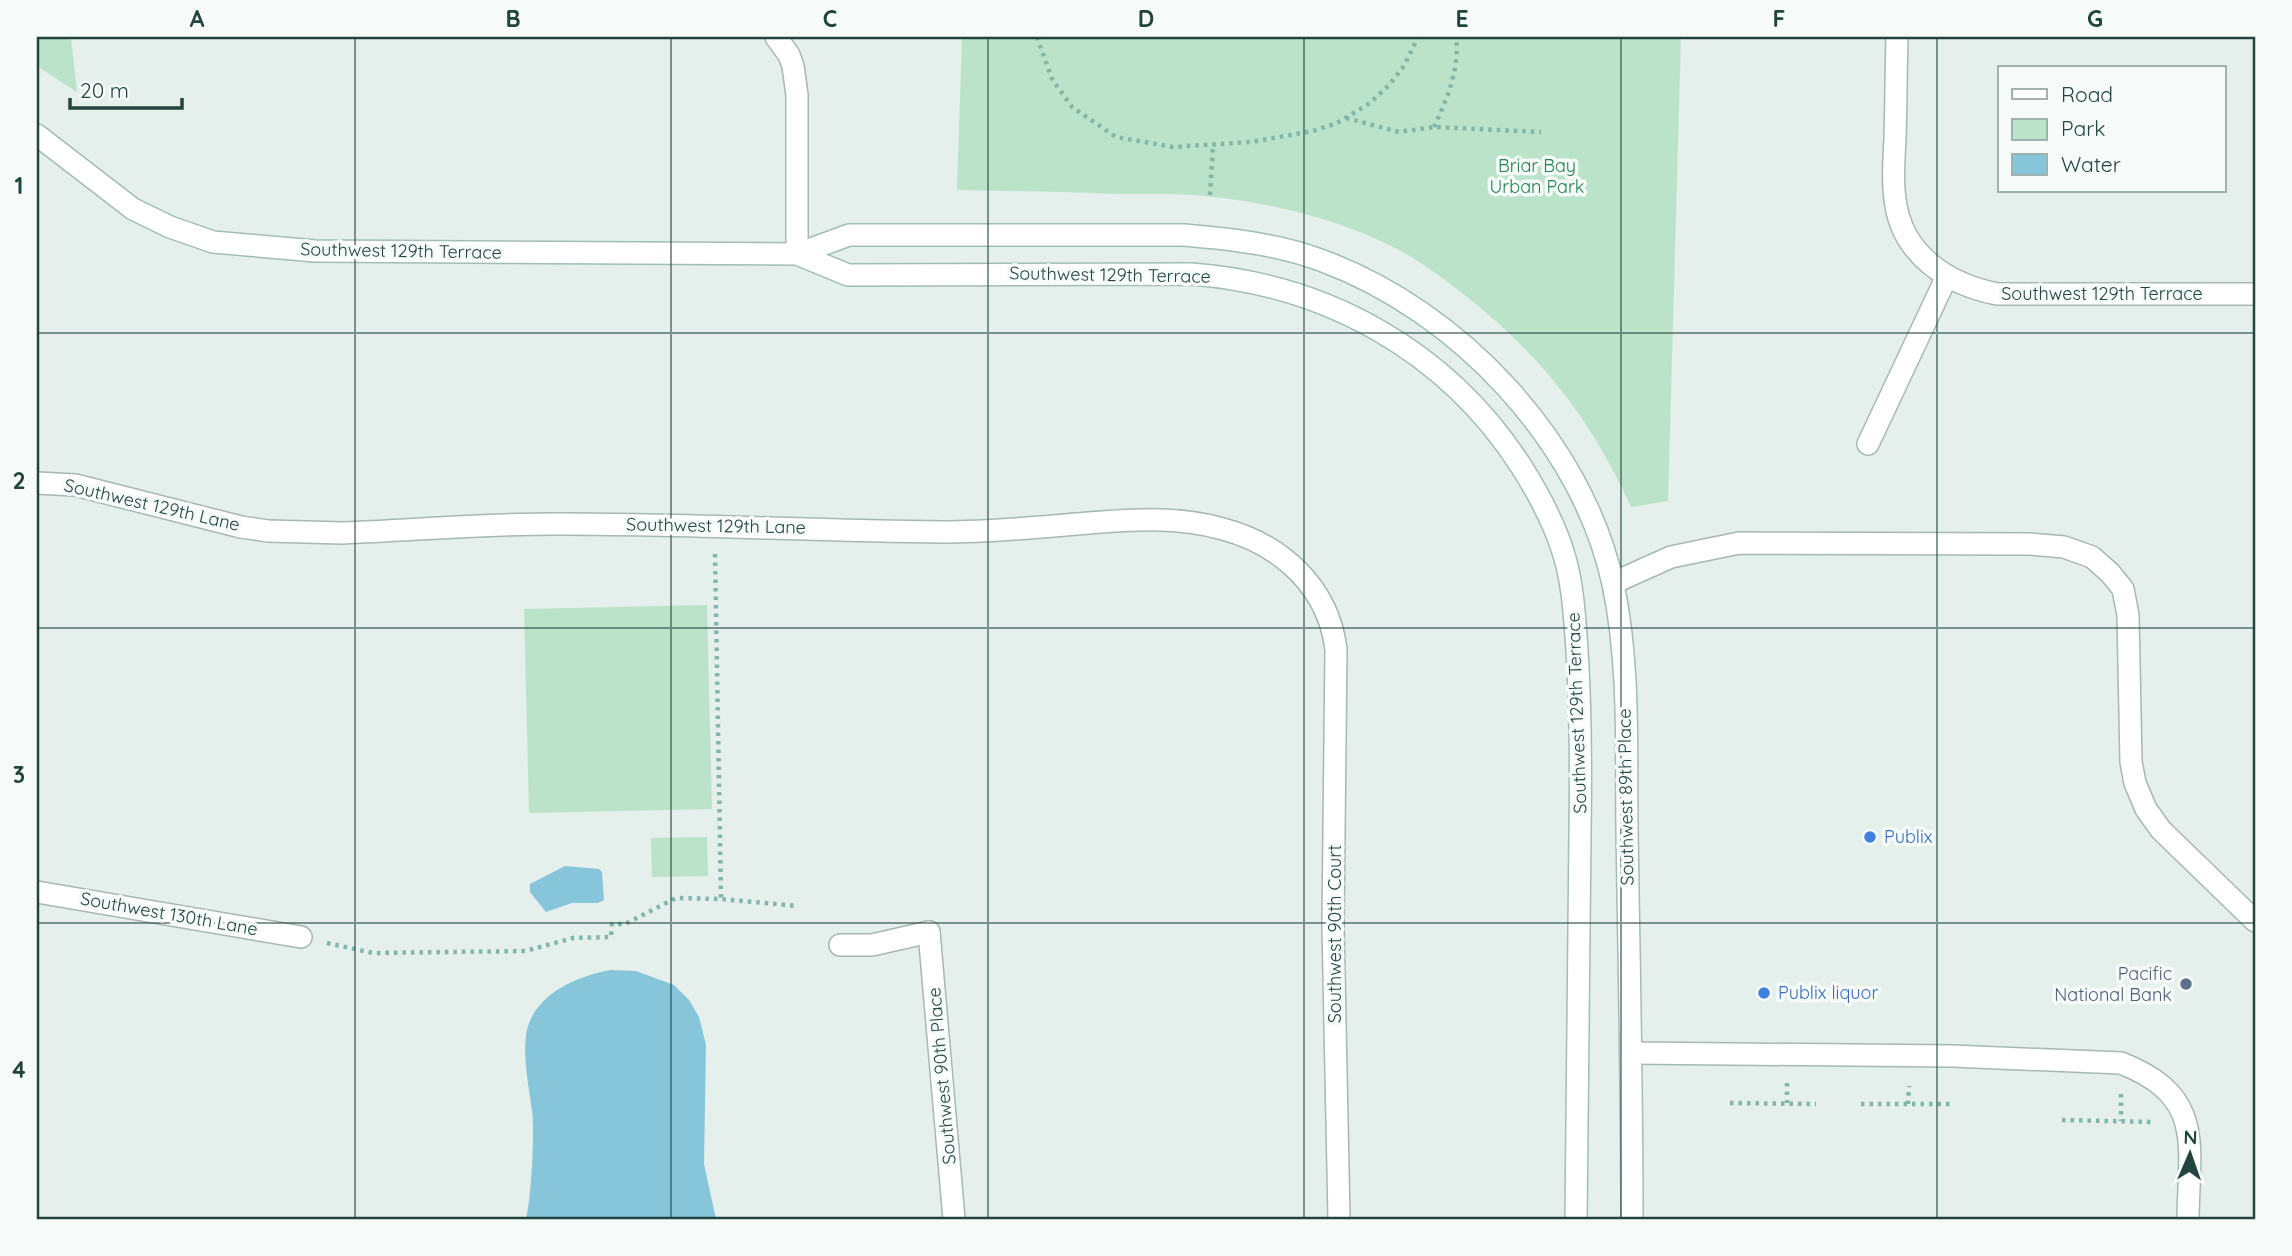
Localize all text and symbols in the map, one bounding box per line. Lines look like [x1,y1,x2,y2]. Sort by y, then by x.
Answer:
text: A [190,4,205,33]
text: B [505,4,521,33]
text: C [823,4,837,33]
text: D [1138,4,1154,33]
text: E [1455,4,1469,33]
text: F [1773,4,1785,33]
text: G [2087,4,2103,33]
scale bar [70,66,182,110]
legend [1998,66,2226,192]
text: 20 m [80,77,129,103]
text: Road [2061,81,2113,107]
text: Park [2061,115,2105,141]
text: Water [2061,151,2121,177]
park label: Briar Bay Urban Park [1489,154,1585,198]
text: 1 [15,171,23,200]
street label: Southwest 129th Terrace [300,237,502,264]
street label: Southwest 129th Terrace [1009,261,1211,288]
street label: Southwest 129th Terrace [2001,282,2203,305]
text: 2 [12,466,26,495]
street label: Southwest 129th Lane [62,473,242,536]
street label: Southwest 129th Lane [626,512,806,539]
street label: Southwest 129th Terrace [1561,612,1592,814]
street label: Southwest 89th Place [1612,708,1639,886]
text: 3 [13,760,25,789]
place label: Publix [1884,825,1933,848]
marker: Publix [1862,829,1878,845]
street label: Southwest 90th Court [1323,845,1346,1023]
street label: Southwest 130th Lane [79,887,260,940]
place label: Pacific National Bank [2054,962,2172,1006]
marker: Pacific National Bank [2178,976,2194,992]
place label: Publix liquor [1778,981,1878,1004]
marker: Publix liquor [1756,985,1772,1001]
street label: Southwest 90th Place [922,986,961,1166]
text: 4 [12,1055,26,1084]
north arrow [2156,1120,2226,1190]
text: N [2183,1125,2198,1149]

